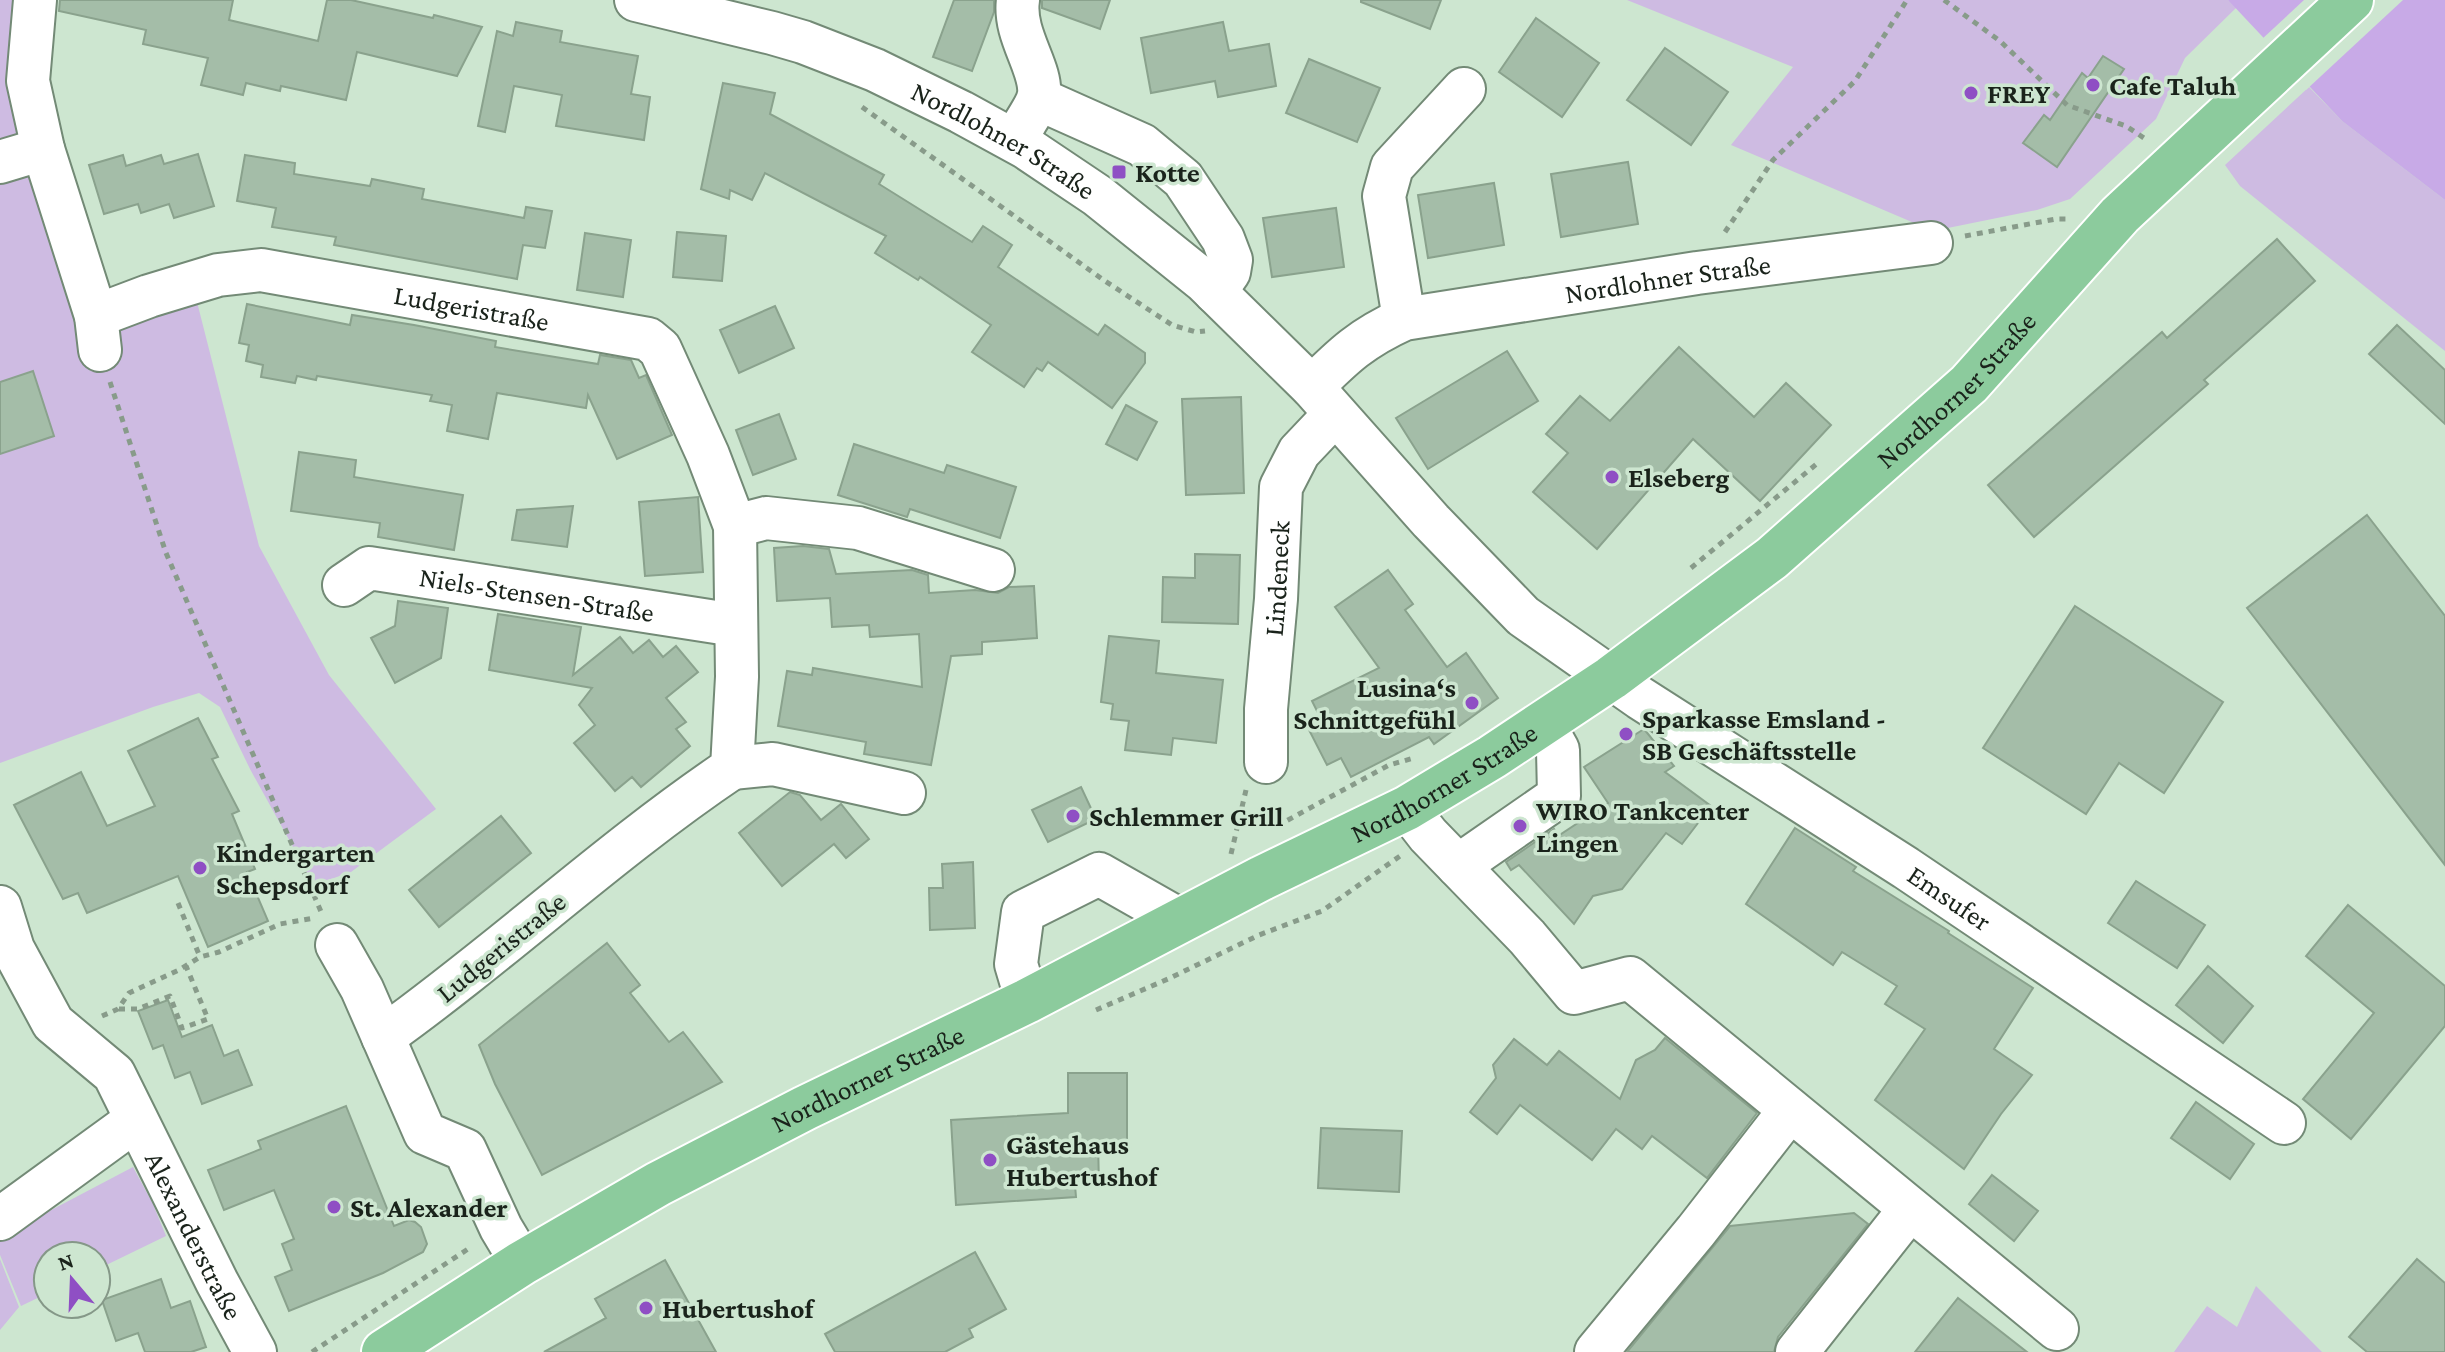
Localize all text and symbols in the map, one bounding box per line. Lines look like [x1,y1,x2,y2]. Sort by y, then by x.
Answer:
place label: Cafe Taluh [2109,70,2236,101]
street label: Nordlohner Straße [907,75,1102,205]
marker: Cafe Taluh [2084,76,2102,94]
place label: FREY [1987,78,2050,109]
marker: FREY [1962,84,1980,102]
place label: Kotte [1135,157,1200,188]
marker: Kotte [1110,163,1128,181]
street label: Nordlohner Straße [1563,248,1772,309]
street label: Ludgeristraße [392,279,552,337]
street label: Nordhorner Straße [1870,305,2042,474]
place label: Elseberg [1628,462,1729,493]
marker: Elseberg [1603,468,1621,486]
street label: Lindeneck [1257,519,1295,638]
street label: Niels-Stensen-Straße [417,561,656,628]
place label: Lusina‘s Schnittgefühl [1293,672,1456,735]
marker: Lusina‘s Schnittgefühl [1463,694,1481,712]
place label: Sparkasse Emsland - SB Geschäftsstelle [1642,703,1886,766]
street label: Nordhorner Straße [1345,716,1543,848]
marker: Sparkasse Emsland - SB Geschäftsstelle [1617,725,1635,743]
place label: WIRO Tankcenter Lingen [1535,795,1749,858]
place label: Schlemmer Grill [1089,801,1283,832]
marker: Schlemmer Grill [1064,807,1082,825]
marker: WIRO Tankcenter Lingen [1511,817,1529,835]
place label: Kindergarten Schepsdorf [216,837,375,900]
street label: Emsufer [1902,858,1997,937]
marker: Kindergarten Schepsdorf [191,859,209,877]
street label: Ludgeristraße [430,886,572,1008]
street label: Nordhorner Straße [766,1018,969,1138]
place label: Gästehaus Hubertushof [1006,1129,1160,1192]
street label: Alexanderstraße [139,1147,250,1325]
marker: Gästehaus Hubertushof [981,1151,999,1169]
place label: St. Alexander [350,1192,508,1223]
marker: St. Alexander [325,1198,343,1216]
north arrow [32,1240,112,1320]
text: N [54,1247,77,1276]
place label: Hubertushof [662,1293,816,1324]
marker: Hubertushof [637,1299,655,1317]

